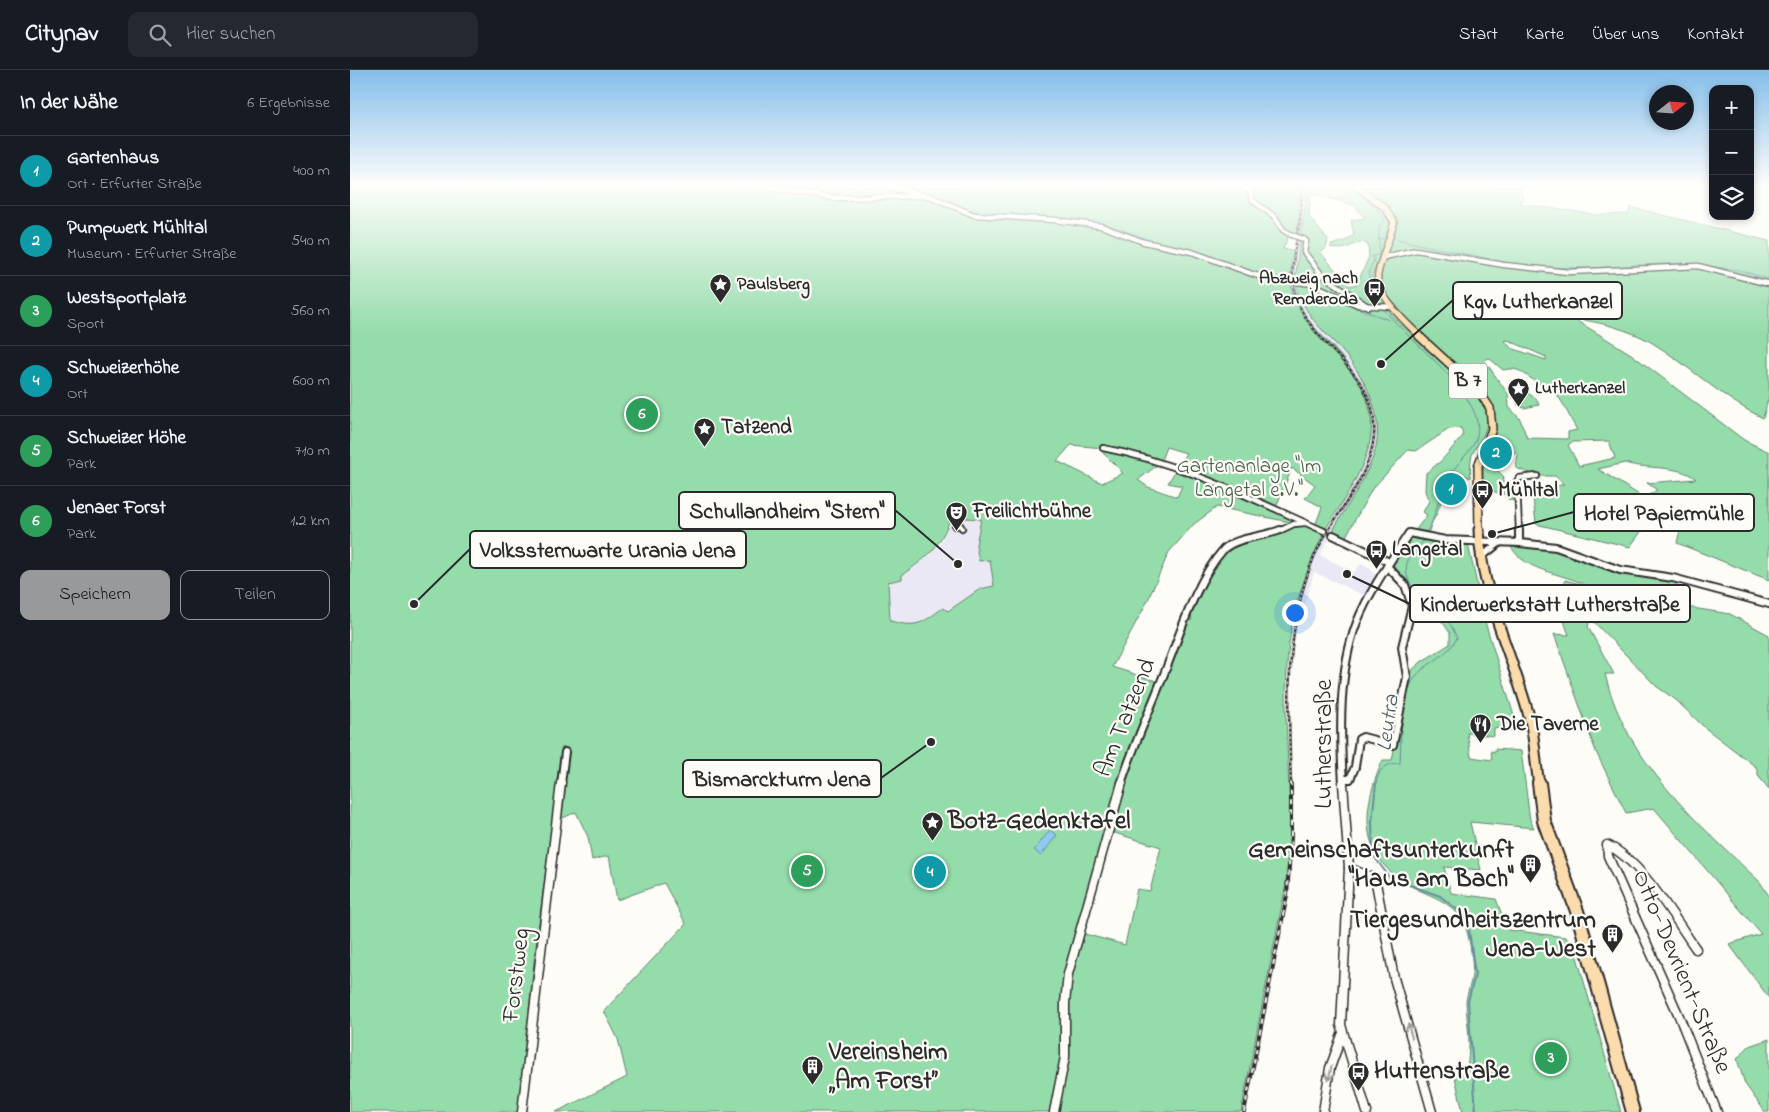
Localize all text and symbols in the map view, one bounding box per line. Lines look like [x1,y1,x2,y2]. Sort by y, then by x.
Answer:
search box [128,12,478,57]
text: Citynav [25,17,98,52]
icon: search [146,21,174,49]
text: Hier suchen [186,21,275,48]
text: Start [1459,22,1498,48]
text: Karte [1526,22,1564,48]
text: Über uns [1592,22,1659,48]
text: Kontakt [1687,22,1744,48]
north arrow [1649,85,1694,130]
map controls [1709,85,1754,220]
button: + [1709,85,1754,130]
text: In der Nähe [20,88,118,118]
text: 6 Ergebnisse [247,91,330,115]
button: − [1709,130,1754,175]
text: Gartenhaus [67,145,159,172]
text: 1 [33,159,39,183]
text: 400 m [293,159,330,183]
text: Ort · Erfurter Straße [67,172,202,196]
button: layers [1709,175,1754,220]
text: Pumpwerk Mühltal [67,215,207,242]
text: 2 [32,229,40,253]
text: 540 m [291,229,330,253]
text: Museum · Erfurter Straße [67,242,237,266]
place label: Abzweig nach Remderoda [1259,266,1358,313]
place label: Paulsberg [737,272,810,299]
place icon: Paulsberg [709,273,733,304]
bus stop icon: Abzweig nach Remderoda [1362,277,1386,308]
callout: Kgv. Lutherkanzel [1453,282,1622,319]
text: Westsportplatz [67,285,186,312]
text: Kgv. Lutherkanzel [1463,287,1613,320]
text: 3 [33,299,39,323]
text: 560 m [290,299,330,323]
text: Sport [67,312,105,336]
text: Schweizerhöhe [67,355,179,382]
road number: B 7 [1449,364,1487,398]
text: 4 [33,369,39,393]
text: 600 m [293,369,330,393]
place label: Lutherkanzel [1535,376,1625,402]
place icon: Lutherkanzel [1507,377,1531,408]
text: Ort [67,382,88,406]
pin: 6 [626,395,658,433]
place label: Tatzend [721,413,792,443]
place icon: Tatzend [693,416,717,447]
text: Schweizer Höhe [67,425,186,452]
pin: 2 [1480,434,1512,472]
text: 5 [31,439,41,463]
text: 710 m [295,439,330,463]
text: Park [67,452,96,476]
park label: Gartenanlage "Im Langetal e.V." [1177,452,1321,508]
pin: 1 [1435,470,1467,508]
place label: Mühltal [1498,476,1559,506]
bus stop icon: Mühltal [1470,479,1494,510]
callout: Schullandheim "Stern" [679,492,895,529]
callout: Hotel Papiermühle [1574,494,1754,531]
text: Jenaer Forst [67,495,166,522]
text: Schullandheim "Stern" [689,497,885,529]
place label: Freilichtbühne [972,497,1092,527]
text: Hotel Papiermühle [1584,499,1745,531]
theatre icon: Freilichtbühne [945,500,969,531]
text: 6 [32,509,40,533]
text: 1.2 km [290,509,330,533]
text: Park [67,522,96,546]
callout: Volkssternwarte Urania Jena [470,531,746,568]
place label: Langetal [1392,535,1463,567]
text: Volkssternwarte Urania Jena [479,536,736,568]
bus stop icon: Langetal [1364,538,1388,569]
button: Speichern [20,570,170,620]
button: Teilen [180,570,330,620]
callout: Kinderwerkstatt Lutherstraße [1410,585,1690,622]
text: Kinderwerkstatt Lutherstraße [1420,590,1681,622]
your location [1282,600,1308,626]
street label: Am Tatzend [1086,653,1166,783]
street label: Lutherstraße [1307,679,1343,809]
water label: Leutra [1369,692,1409,753]
place label: Die Taverne [1496,710,1599,740]
restaurant icon: Die Taverne [1469,713,1493,744]
callout: Bismarckturm Jena [683,760,881,797]
text: Bismarckturm Jena [692,765,871,797]
place label: Botz-Gedenktafel [947,804,1130,840]
place icon: Botz-Gedenktafel [920,810,944,841]
place label: Gemeinschaftsunterkunft "Haus am Bach" [1248,833,1515,898]
pin: 5 [791,852,823,890]
pin: 4 [914,853,946,891]
building icon: Gemeinschaftsunterkunft "Haus am Bach" [1518,853,1542,884]
street label: Otto-Devrient-Straße [1622,864,1741,1080]
place label: Tiergesundheitszentrum Jena-West [1350,903,1597,968]
building icon: Tiergesundheitszentrum Jena-West [1600,923,1624,954]
street label: Forstweg [493,926,542,1025]
one-way arrow [1404,1024,1414,1040]
place label: Vereinsheim „Am Forst” [828,1035,947,1100]
pin: 3 [1535,1039,1567,1077]
place label: Huttenstraße [1374,1054,1511,1090]
building icon: Vereinsheim „Am Forst” [801,1055,825,1086]
bus stop icon: Huttenstraße [1346,1060,1370,1091]
one-way arrow [1325,1064,1334,1080]

